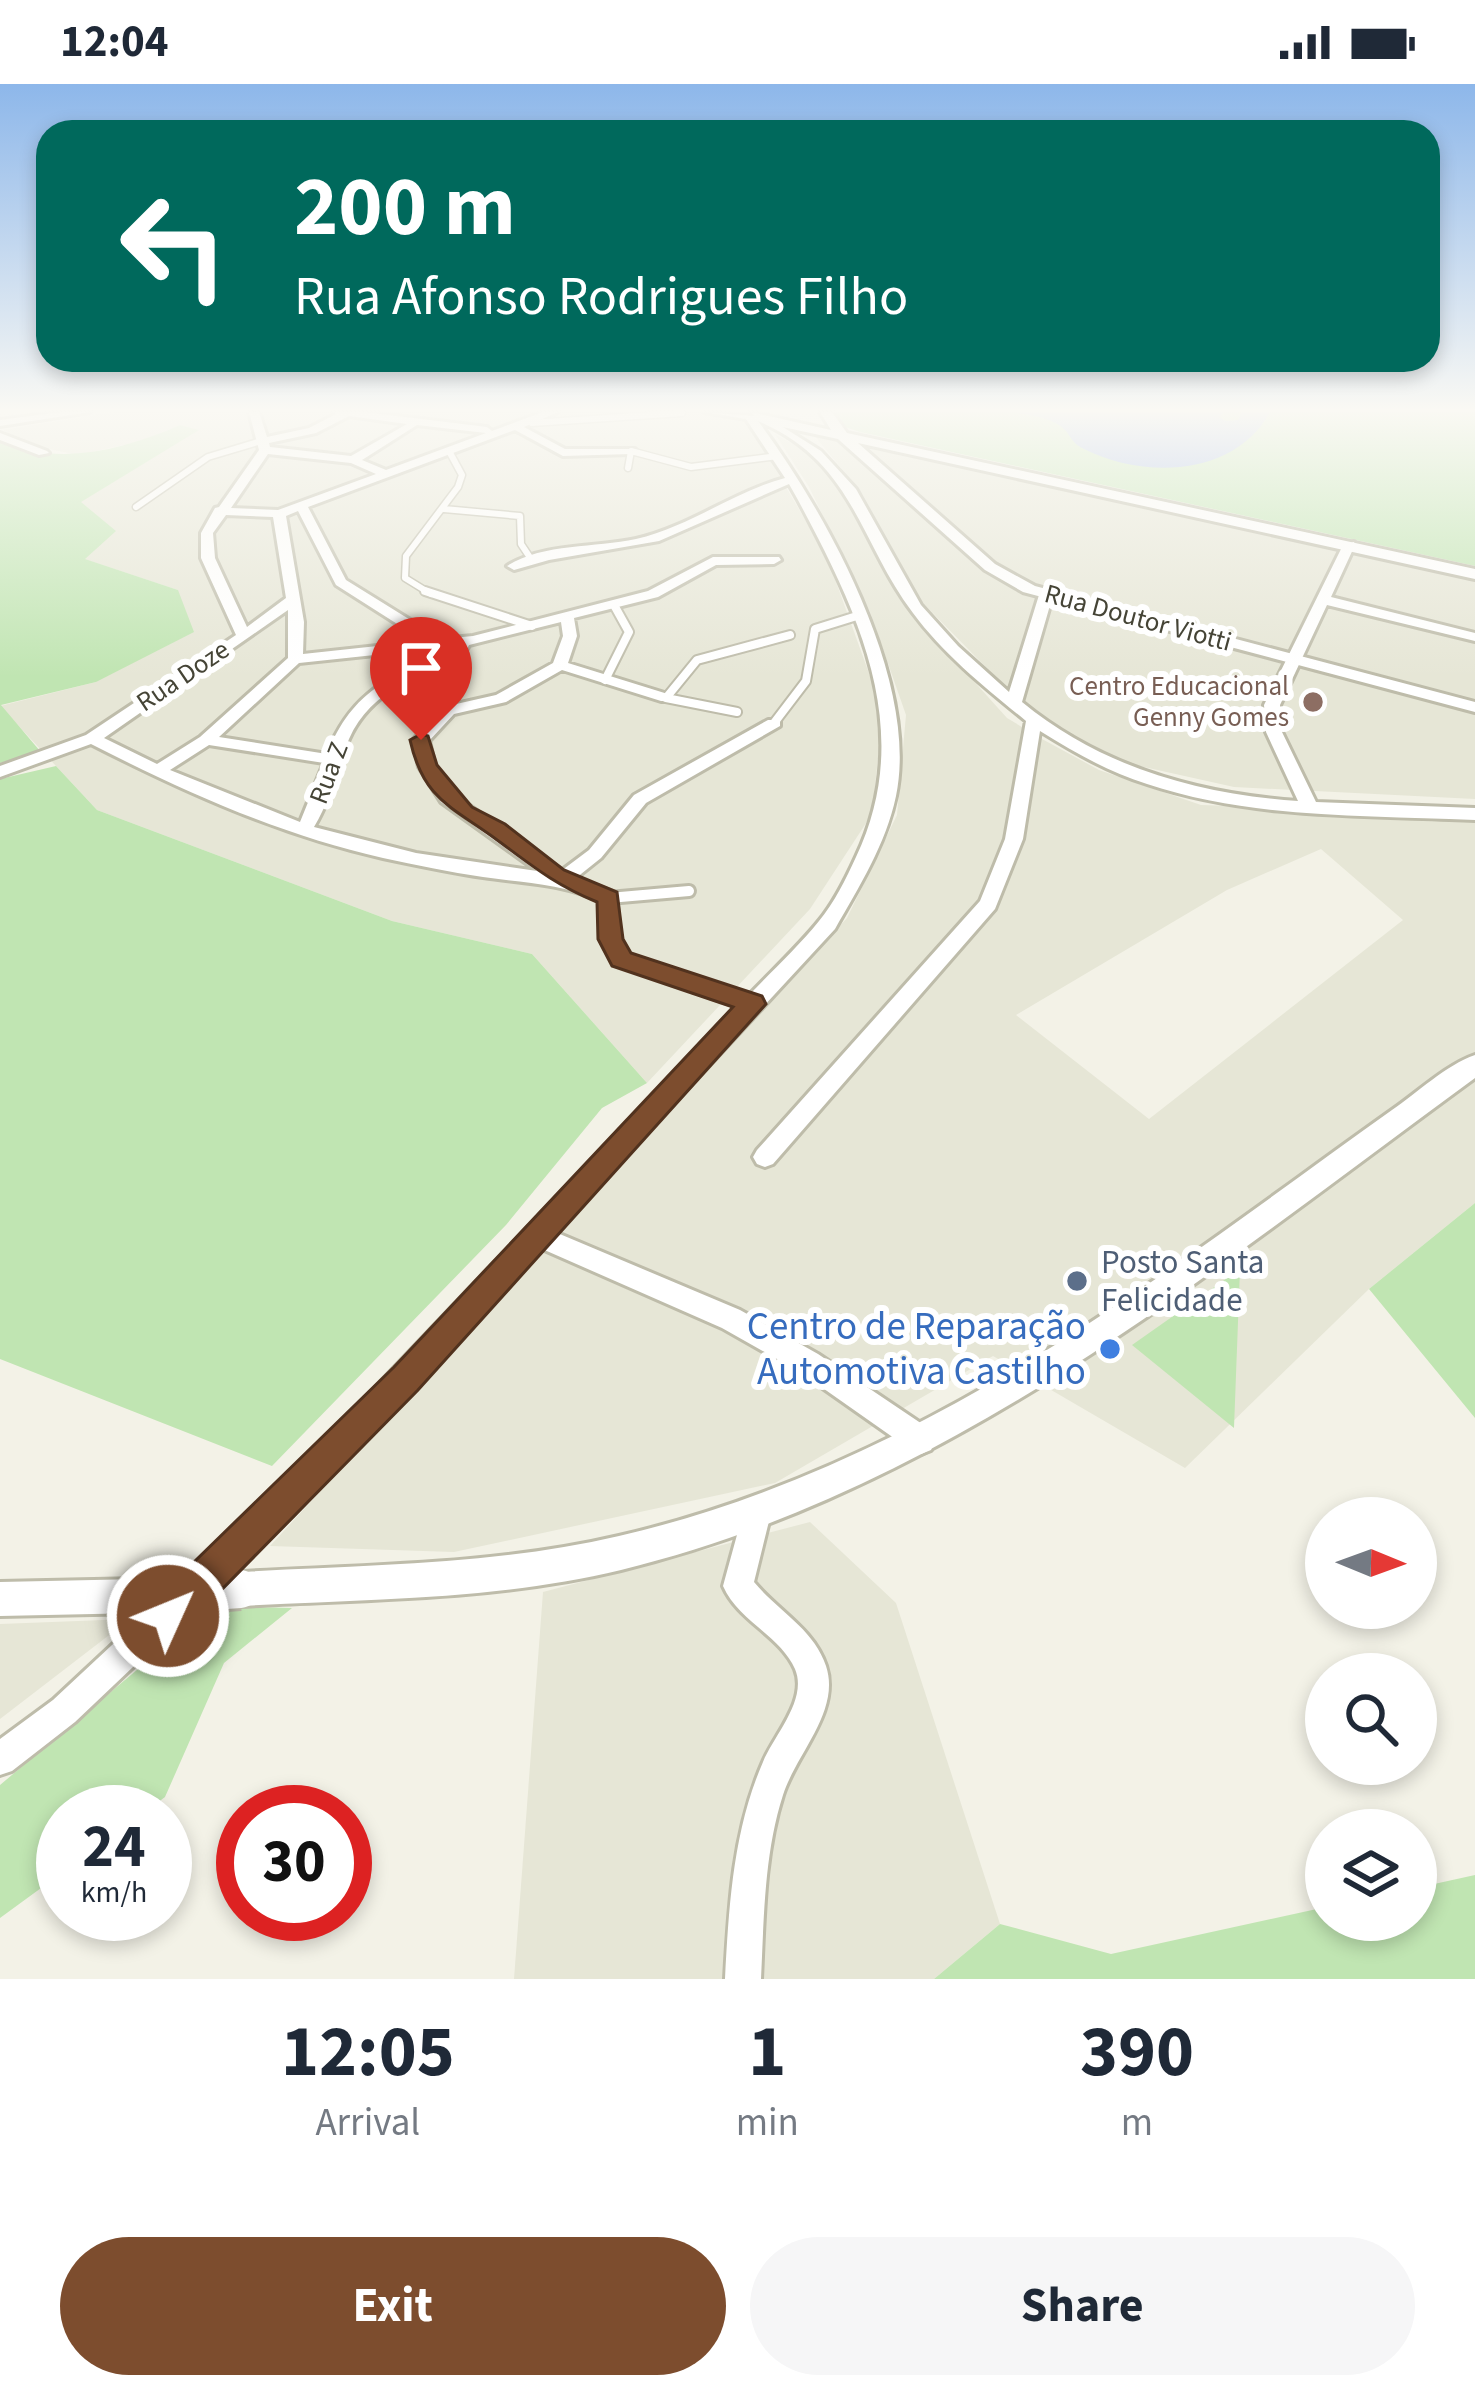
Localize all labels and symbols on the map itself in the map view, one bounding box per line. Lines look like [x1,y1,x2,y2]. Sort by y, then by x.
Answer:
street label: Rua Doutor Viotti [1040,574,1236,662]
pin [370,617,472,740]
street label: Rua Doze [129,631,237,721]
place label: Centro Educacional Genny Gomes [1069,667,1289,737]
marker: Centro Educacional Genny Gomes [1300,689,1326,715]
street label: Rua Z [299,736,359,810]
place label: Posto Santa Felicidade [1101,1239,1264,1324]
marker: Posto Santa Felicidade [1064,1268,1090,1294]
place label: Centro de Reparação Automotiva Castilho [747,1299,1086,1400]
marker: Centro de Reparação Automotiva Castilho [1097,1336,1123,1362]
north arrow [1305,1497,1437,1629]
position arrow [105,1553,231,1679]
speed limit sign: 30 [216,1785,372,1941]

